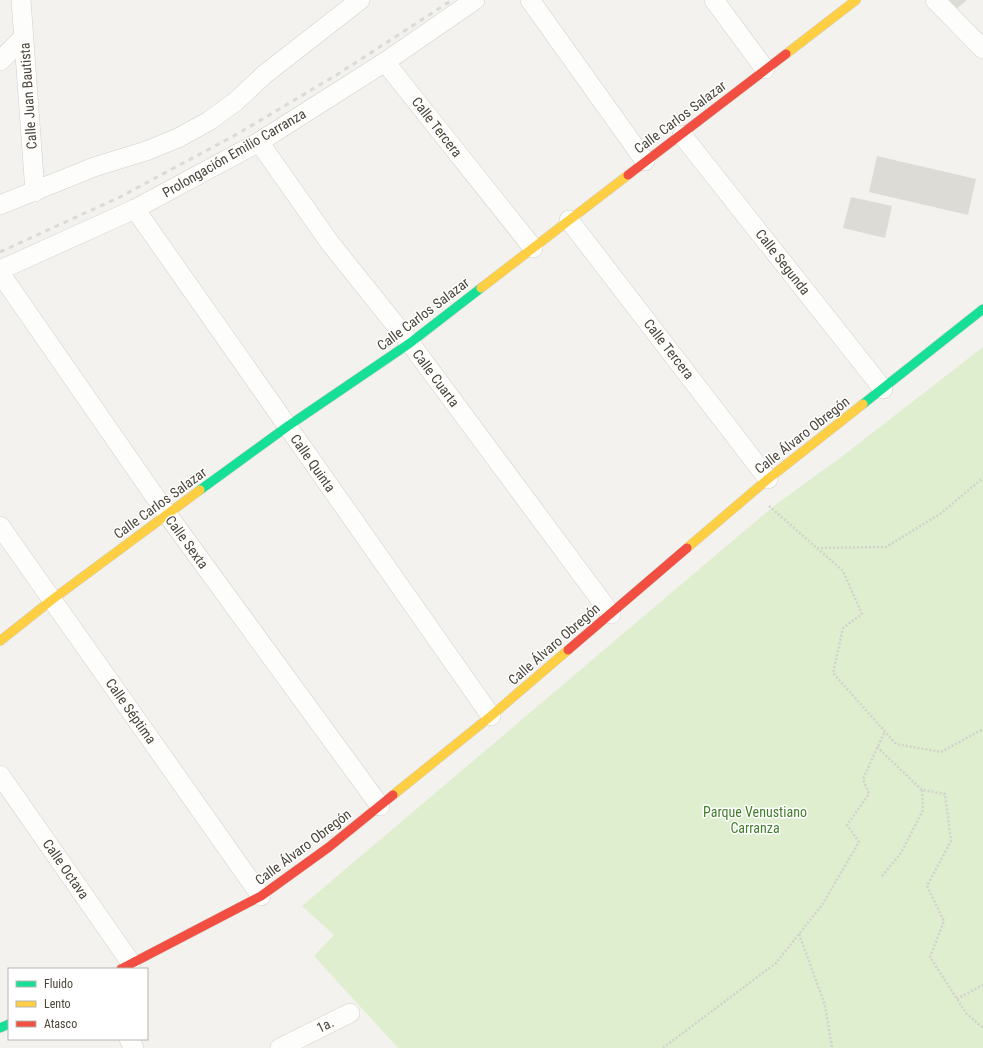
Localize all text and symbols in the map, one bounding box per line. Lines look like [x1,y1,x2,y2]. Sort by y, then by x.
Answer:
street label: Calle Juan Bautista [16,42,40,150]
street label: Calle Carlos Salazar [631,77,729,157]
street label: Calle Tercera [409,94,465,160]
street label: Prolongación Emilio Carranza [159,105,309,201]
street label: Calle Segunda [752,226,814,298]
street label: Calle Carlos Salazar [374,274,472,354]
street label: Calle Tercera [641,316,697,382]
street label: Calle Cuarta [409,346,463,410]
street label: Calle Álvaro Obregón [751,392,853,477]
street label: Calle Quinta [287,431,339,495]
street label: Calle Carlos Salazar [111,464,209,542]
street label: Calle Sexta [162,512,212,572]
street label: Calle Álvaro Obregón [504,599,603,688]
street label: Calle Séptima [103,675,159,747]
park label: Parque Venustiano Carranza [703,804,807,836]
street label: Calle Álvaro Obregón [251,805,354,888]
street label: Calle Octava [40,836,92,902]
legend [8,968,148,1040]
text: Fluido [44,977,73,991]
text: Lento [44,997,71,1011]
street label: 1a. [314,1014,336,1036]
text: Atasco [44,1017,77,1031]

